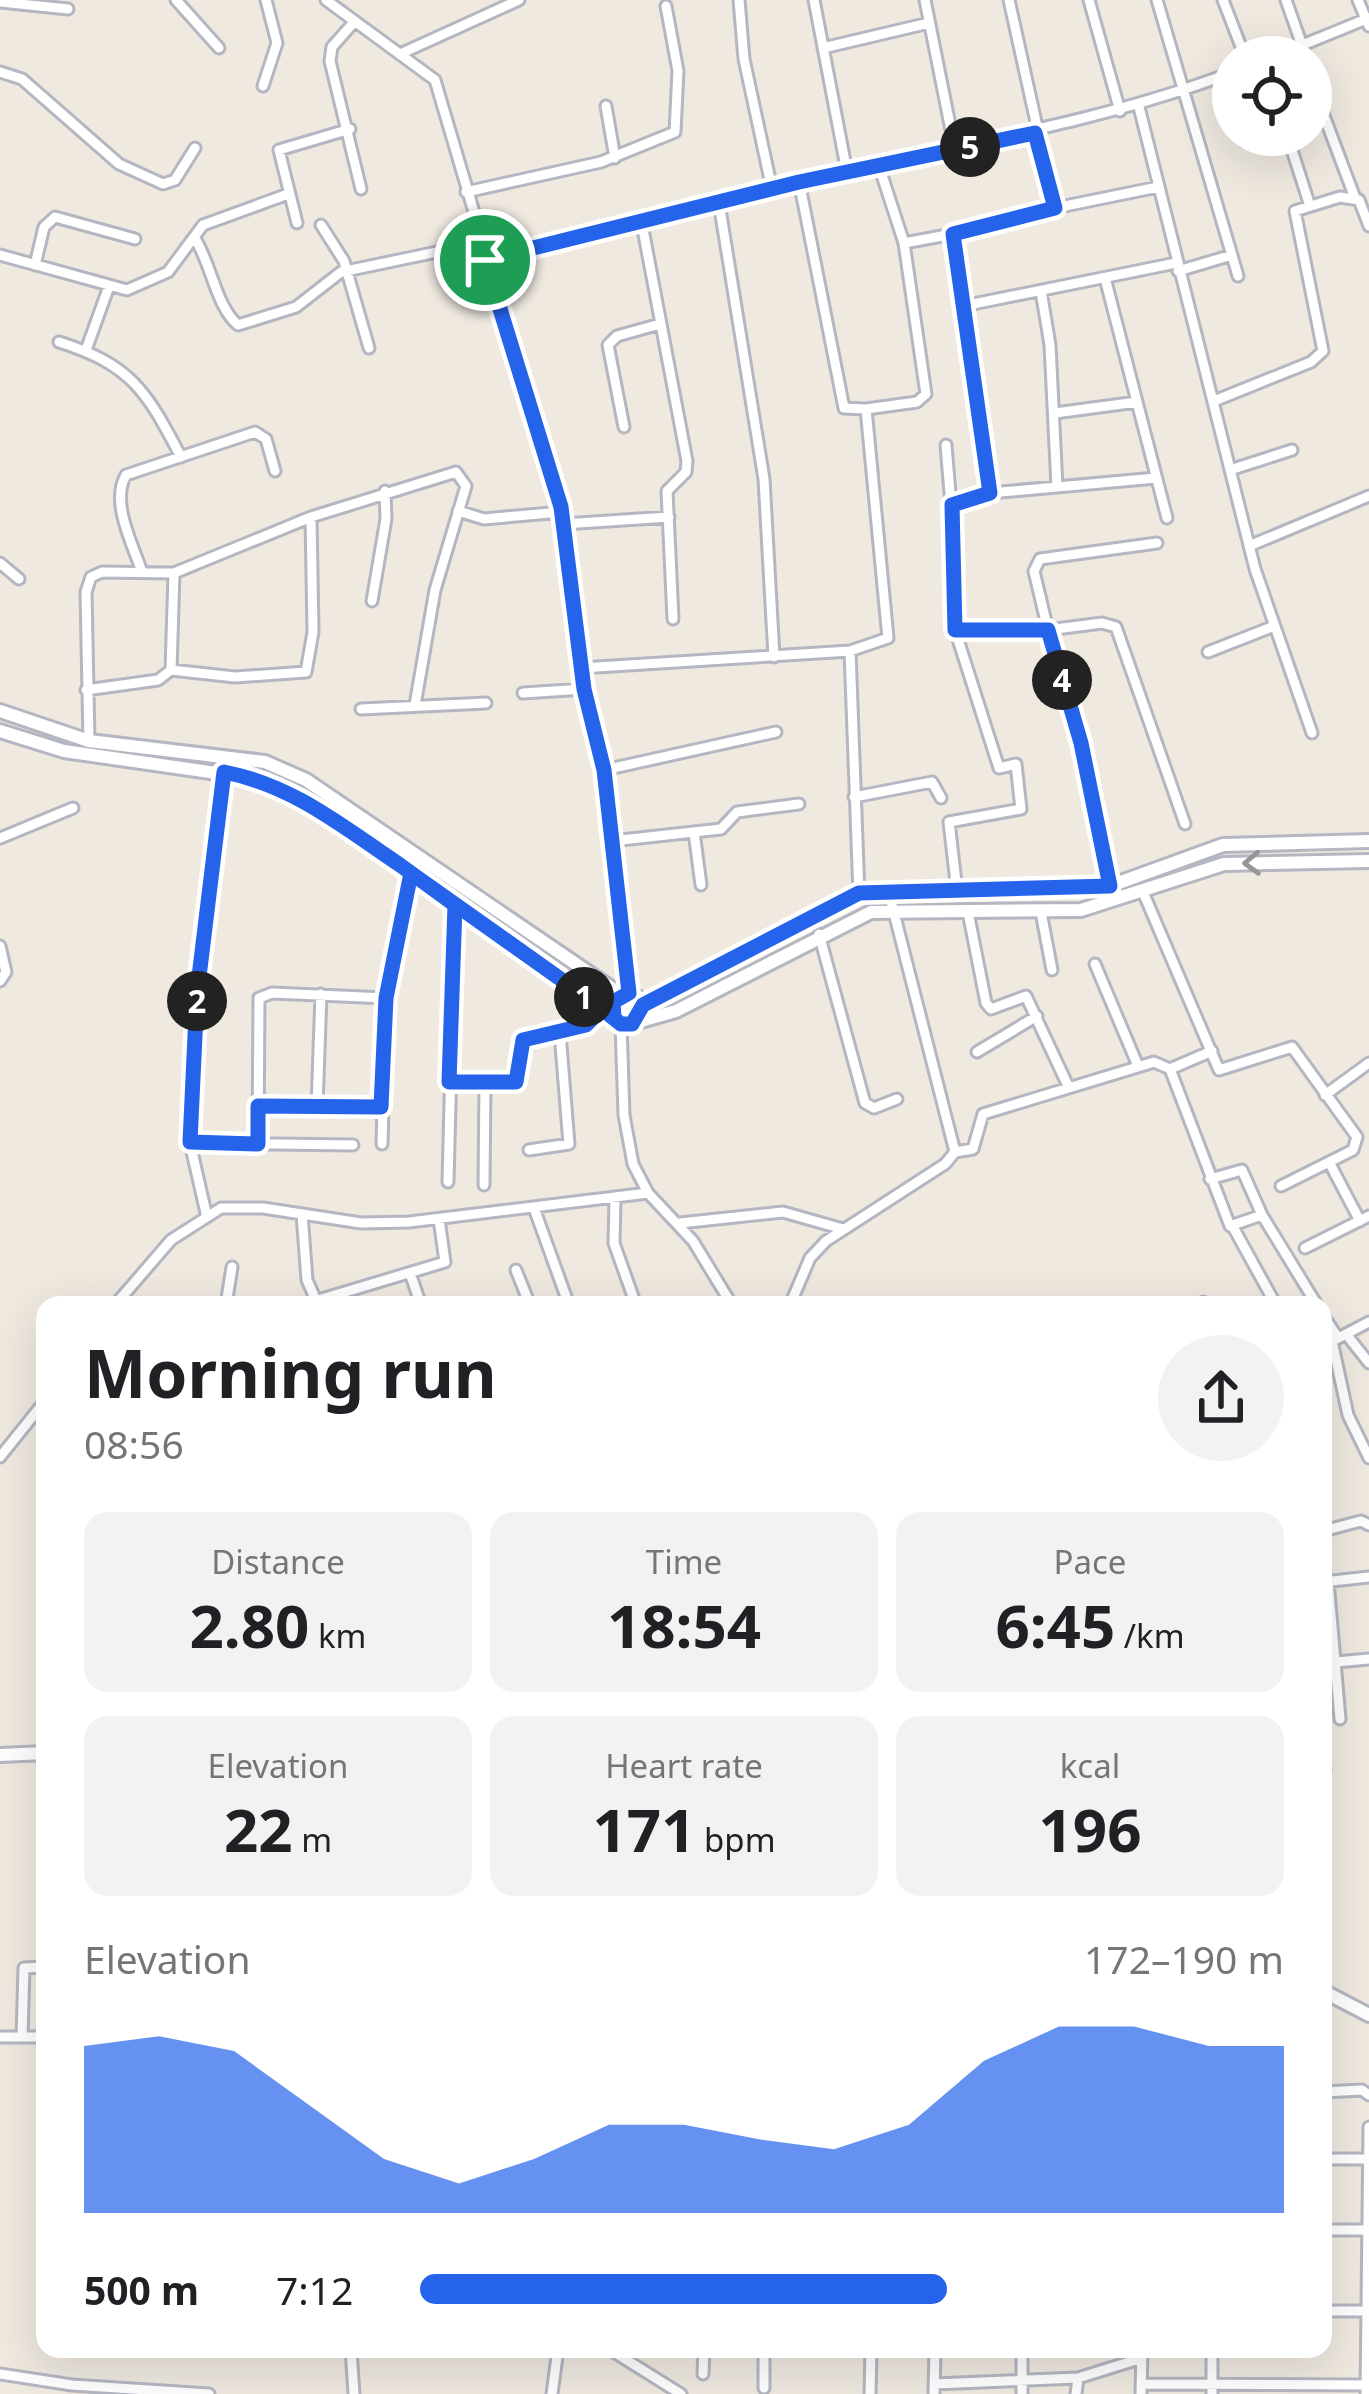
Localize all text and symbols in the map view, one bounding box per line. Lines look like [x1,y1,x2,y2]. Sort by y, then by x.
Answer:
map controls [1212,36,1332,156]
button: locate [1212,36,1332,156]
pin: 5 [940,117,1000,177]
text: 5 [961,124,979,169]
pin [434,209,536,311]
icon: arrive [452,227,518,293]
pin: 4 [1032,650,1092,710]
text: 4 [1053,657,1071,702]
one-way arrow [1242,849,1261,875]
pin: 1 [554,967,614,1027]
pin: 2 [167,971,227,1031]
text: 1 [575,974,593,1019]
text: 2 [188,978,206,1023]
text: Morning run [84,1327,497,1417]
button: share [1158,1335,1284,1461]
text: 08:56 [84,1417,184,1470]
text: Distance [211,1539,345,1584]
text: Time [646,1539,722,1584]
text: Pace [1054,1539,1126,1584]
text: 2.80 [190,1584,309,1666]
text: 18:54 [607,1584,761,1666]
text: 6:45 [995,1584,1115,1666]
text: km [309,1613,366,1658]
text: /km [1115,1613,1185,1658]
text: Elevation [208,1743,348,1788]
text: Heart rate [605,1743,763,1788]
text: kcal [1060,1743,1120,1788]
text: 22 [224,1788,293,1870]
text: 171 [593,1788,695,1870]
text: 196 [1039,1788,1141,1870]
text: m [293,1817,332,1862]
text: bpm [695,1817,776,1862]
text: Elevation [84,1932,251,1985]
text: 172–190 m [1084,1932,1284,1985]
text: 500 m [84,2263,199,2316]
text: 7:12 [276,2263,353,2316]

